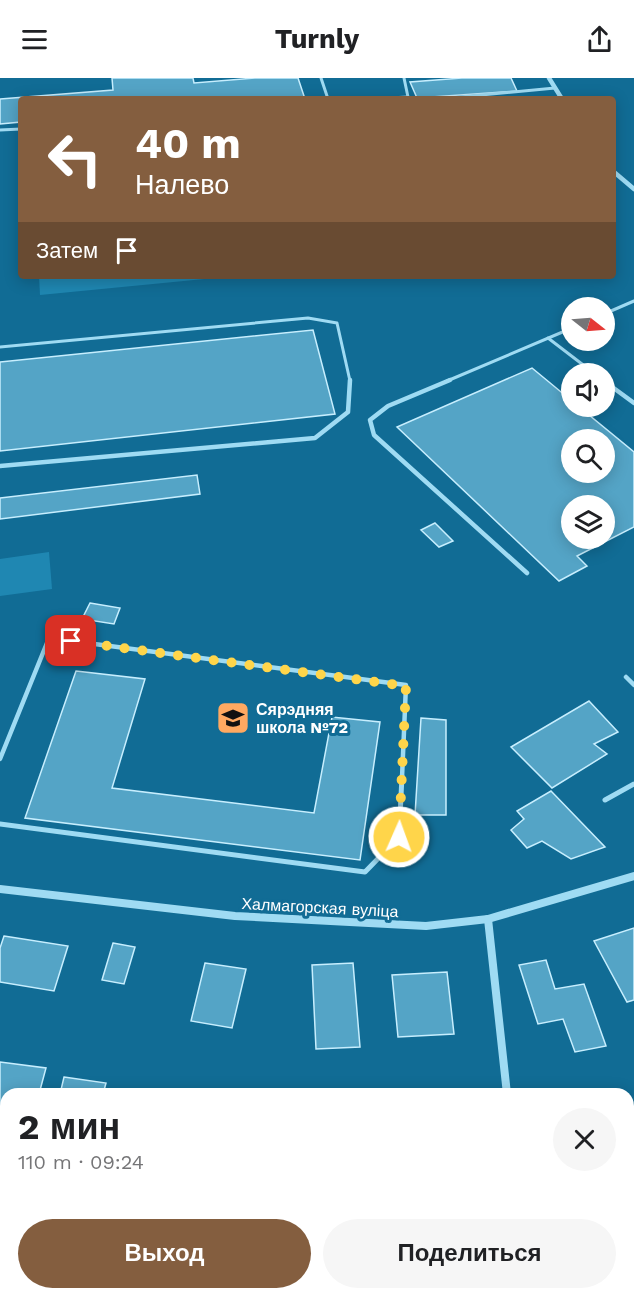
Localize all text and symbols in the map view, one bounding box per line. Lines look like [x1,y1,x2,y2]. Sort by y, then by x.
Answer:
icon: menu [18,23,51,56]
text: Turnly [275,23,359,55]
icon: share [583,23,616,56]
text: 40 m [135,119,241,168]
icon: left [36,120,114,198]
text: Налево [135,169,229,201]
icon: arrive [110,234,143,267]
text: Затем [36,238,98,263]
north arrow [561,297,615,351]
map controls [561,297,615,549]
button: sound [561,363,615,417]
button: search [561,429,615,483]
button: layers [561,495,615,549]
pin [45,615,96,666]
icon: arrive [54,624,87,657]
school or university icon: Сярэдняя школа №72 [215,700,251,736]
place label: Сярэдняя школа №72 [256,700,348,737]
position arrow [367,805,431,869]
street label: Халмагорская вуліца [241,894,399,921]
text: 2 мин [18,1106,120,1148]
button: close [553,1108,616,1171]
text: 110 m · 09:24 [18,1150,144,1174]
button: Выход [18,1219,311,1288]
button: Поделиться [323,1219,616,1288]

